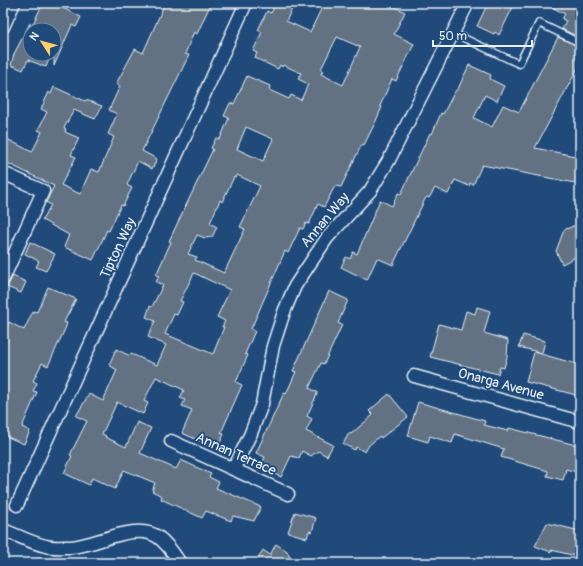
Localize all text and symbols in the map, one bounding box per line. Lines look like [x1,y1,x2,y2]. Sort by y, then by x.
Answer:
north arrow [22,22,62,62]
scale bar [433,22,532,48]
text: N [27,29,42,43]
text: 50 m [439,29,467,44]
street label: Annan Way [297,189,353,251]
street label: Tipton Way [96,215,140,281]
street label: Onarga Avenue [456,364,546,404]
street label: Annan Terrace [193,429,279,479]

